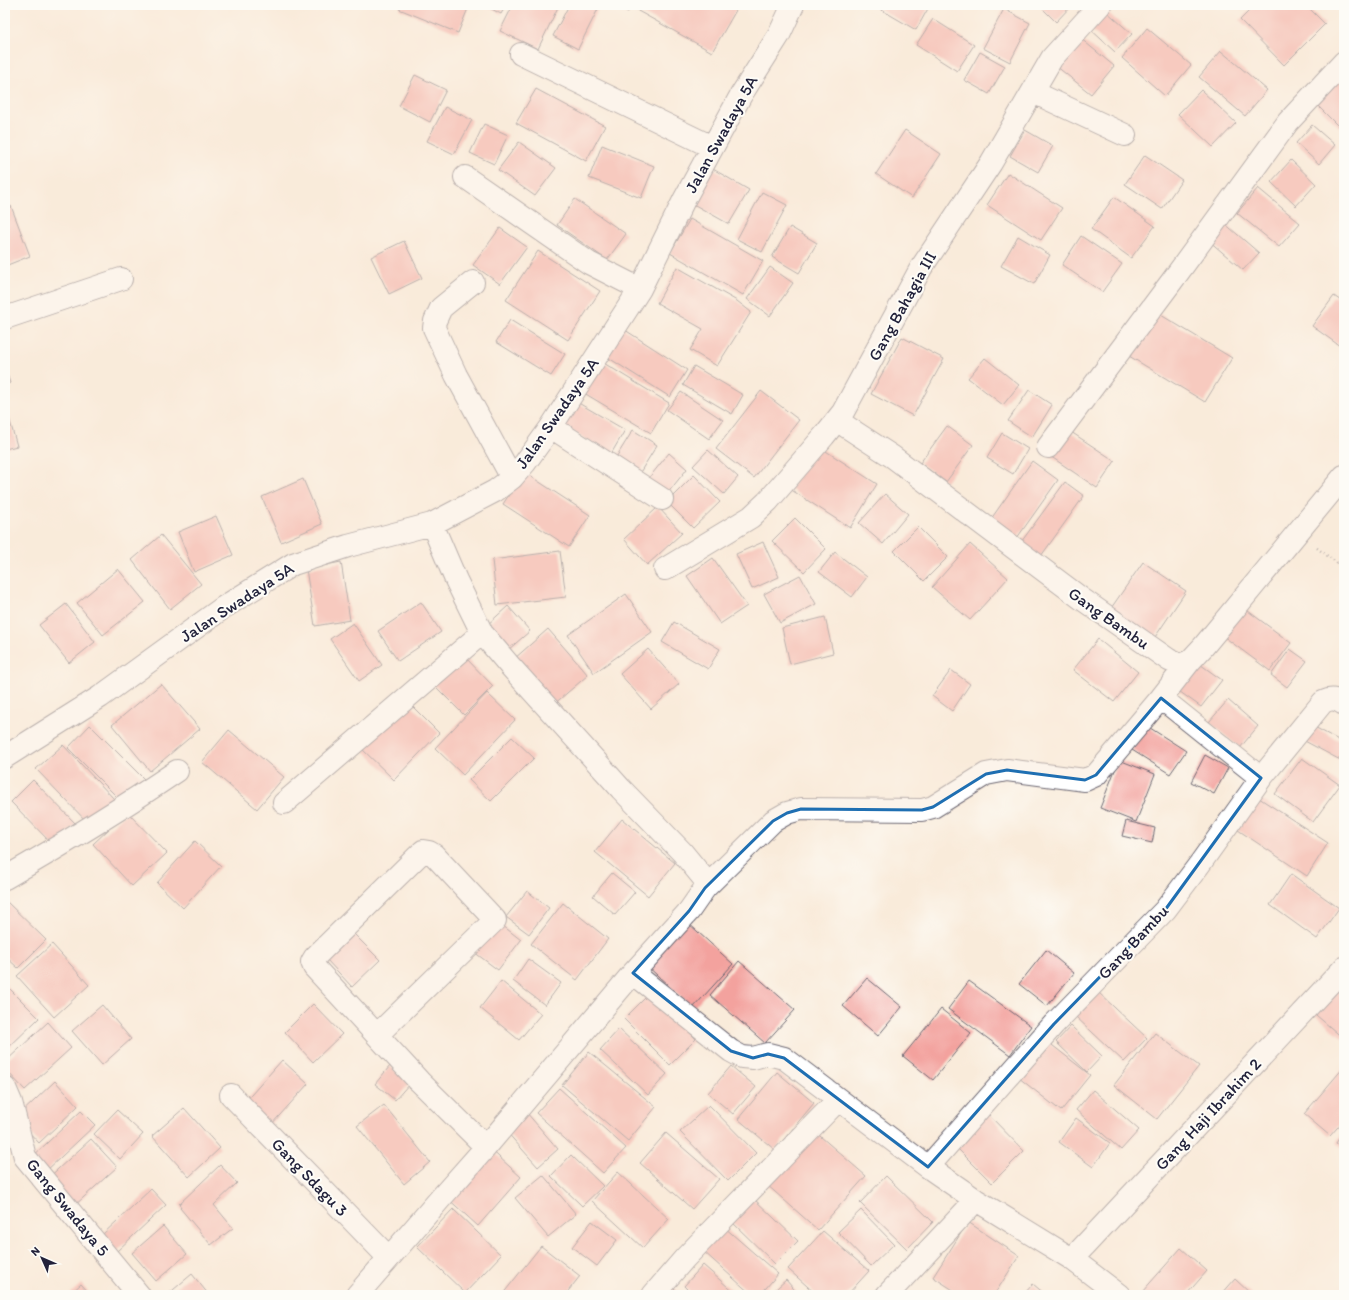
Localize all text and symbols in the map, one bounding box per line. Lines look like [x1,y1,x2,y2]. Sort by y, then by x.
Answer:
street label: Jalan Swadaya 5A [680,72,762,196]
street label: Gang Bahagia III [864,248,940,364]
street label: Jalan Swadaya 5A [511,354,603,472]
street label: Jalan Swadaya 5A [177,558,297,646]
street label: Gang Bambu [1065,583,1154,654]
street label: Gang Bambu [1094,900,1173,983]
street label: Gang Haji Ibrahim 2 [1151,1054,1265,1174]
street label: Gang Sdagu 3 [268,1134,352,1220]
street label: Gang Swadaya 5 [22,1154,114,1260]
north arrow [22,1238,62,1278]
text: N [28,1244,43,1259]

